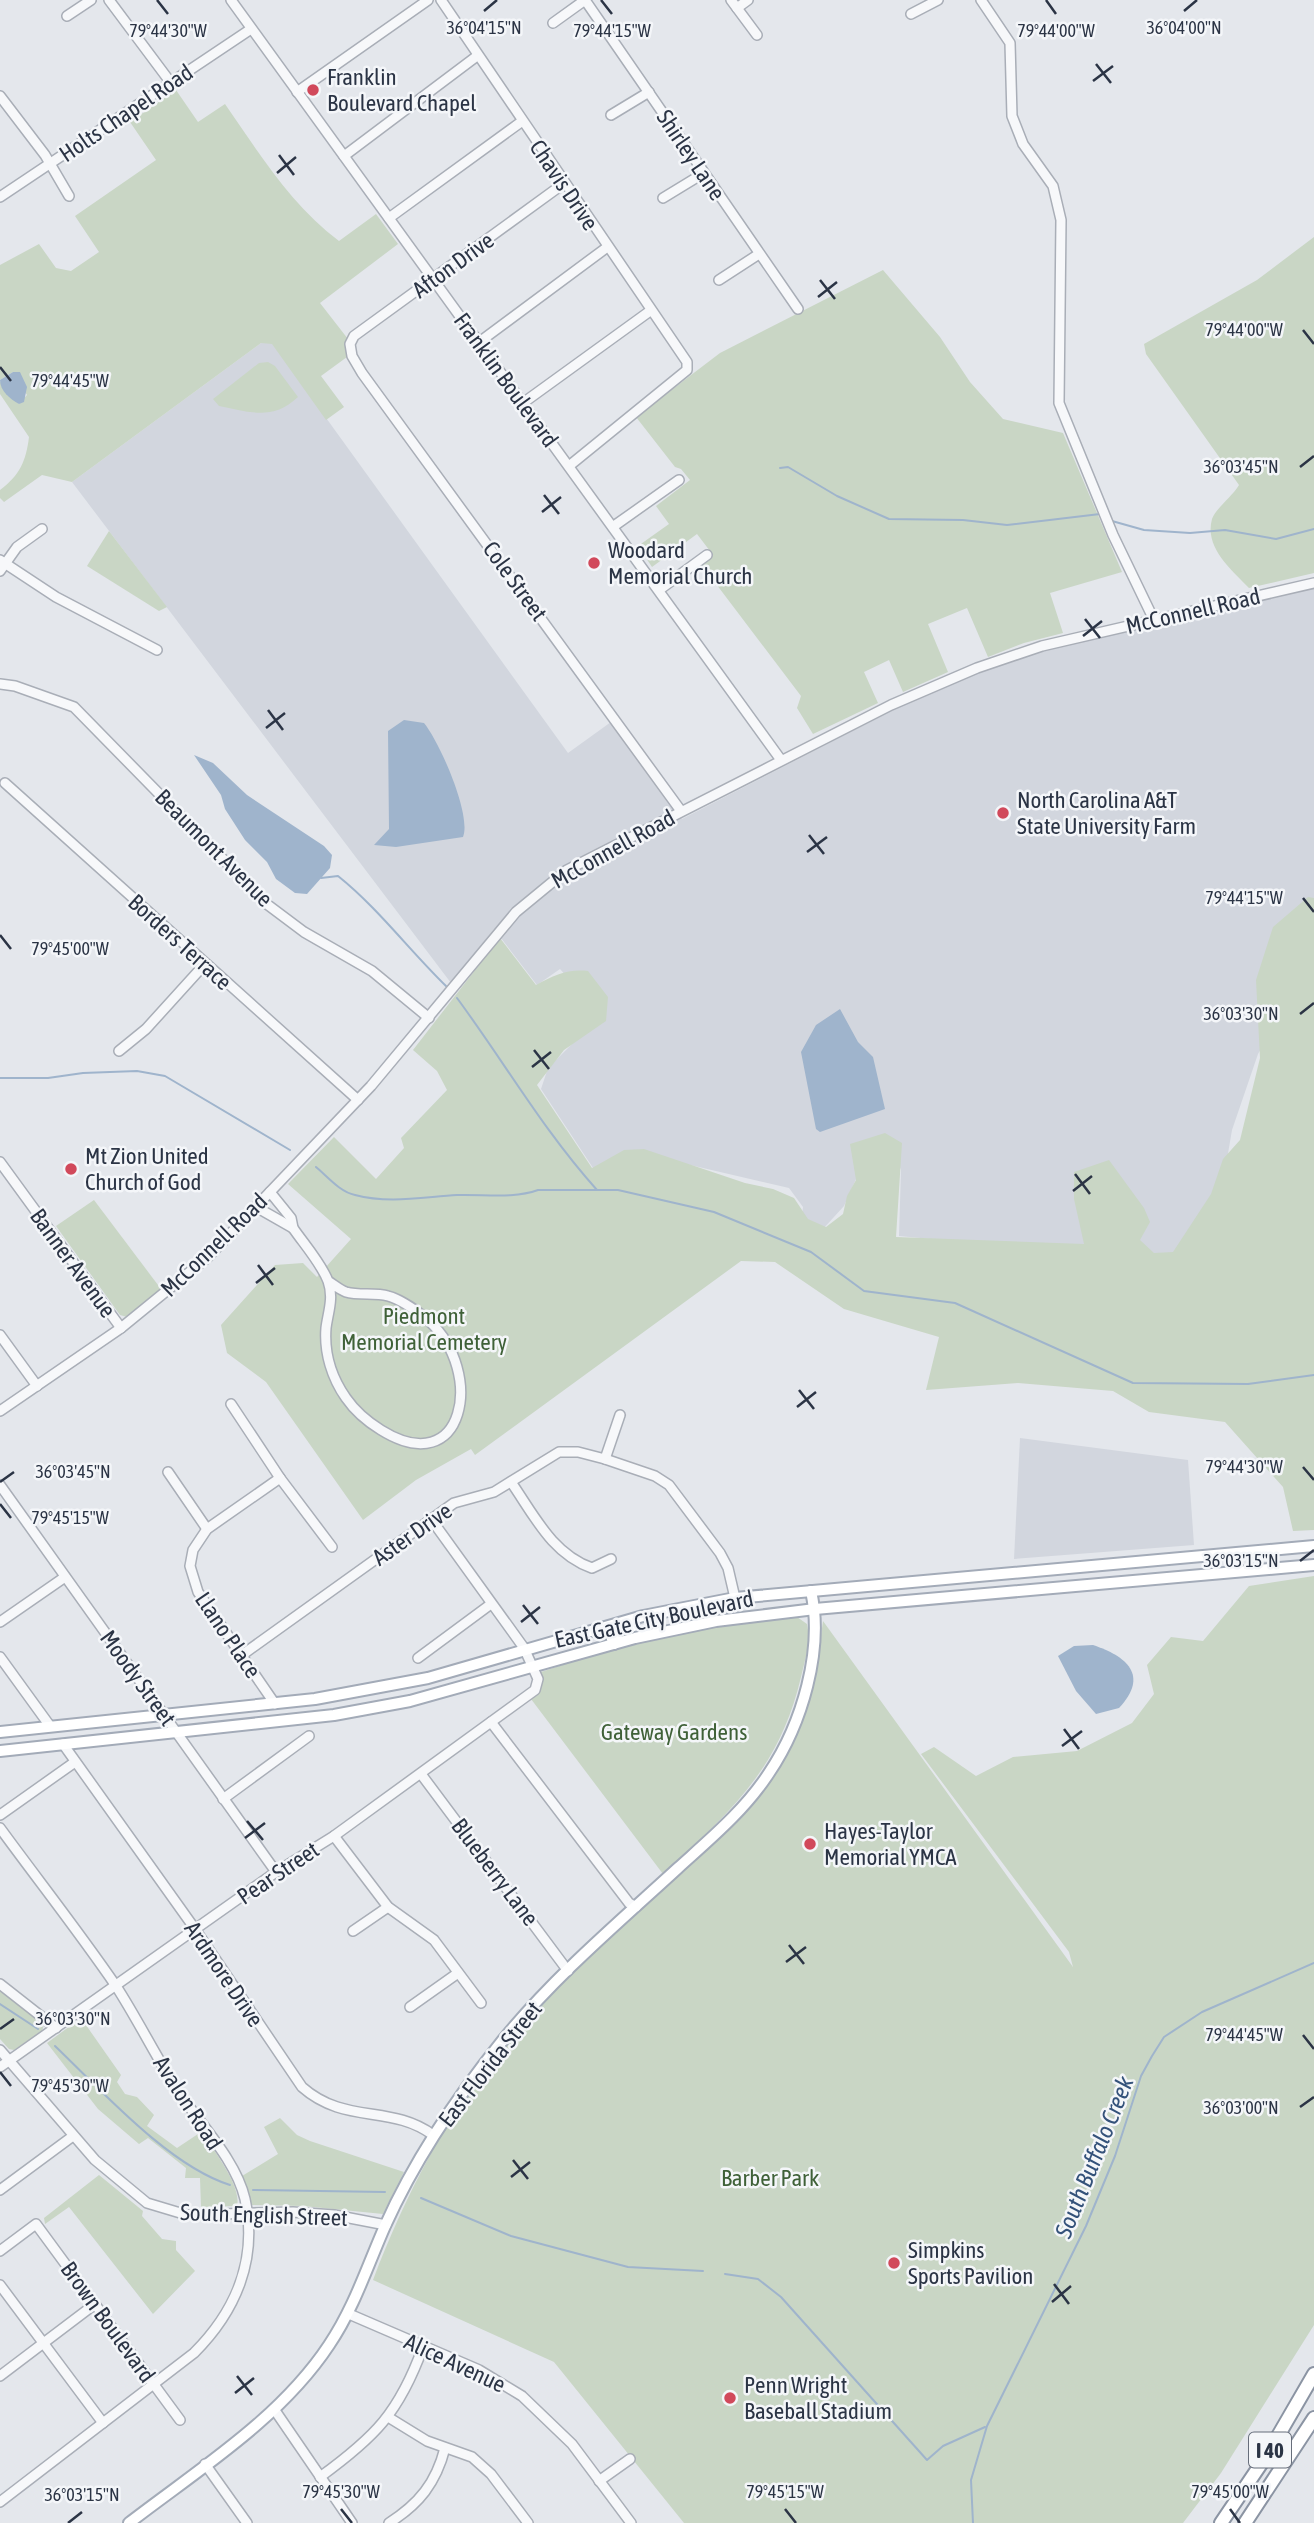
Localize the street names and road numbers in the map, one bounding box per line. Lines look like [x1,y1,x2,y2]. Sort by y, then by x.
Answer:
street label: Holts Chapel Road [55,59,197,167]
street label: Shirley Lane [651,105,731,205]
street label: Chavis Drive [524,135,604,235]
street label: Afton Drive [407,227,499,303]
street label: Franklin Boulevard [449,308,563,452]
street label: Cole Street [478,537,552,625]
street label: McConnell Road [1123,583,1263,639]
street label: Beaumont Avenue [150,784,278,912]
street label: McConnell Road [547,804,679,894]
street label: Borders Terrace [123,889,237,995]
street label: McConnell Road [156,1188,272,1302]
street label: Banner Avenue [25,1204,121,1322]
street label: Aster Drive [367,1497,457,1571]
street label: East Gate City Boulevard [552,1585,756,1653]
street label: Llano Place [190,1587,266,1683]
street label: Moody Street [95,1625,181,1731]
street label: Blueberry Lane [446,1813,544,1931]
street label: Pear Street [232,1836,324,1910]
street label: Ardmore Drive [179,1916,269,2032]
street label: East Florida Street [433,1996,547,2132]
street label: Avalon Road [148,2051,228,2155]
street label: South English Street [180,2199,348,2231]
street label: Brown Boulevard [56,2257,160,2387]
street label: Alice Avenue [400,2328,510,2398]
road number: I 40 [1249,2432,1291,2468]

